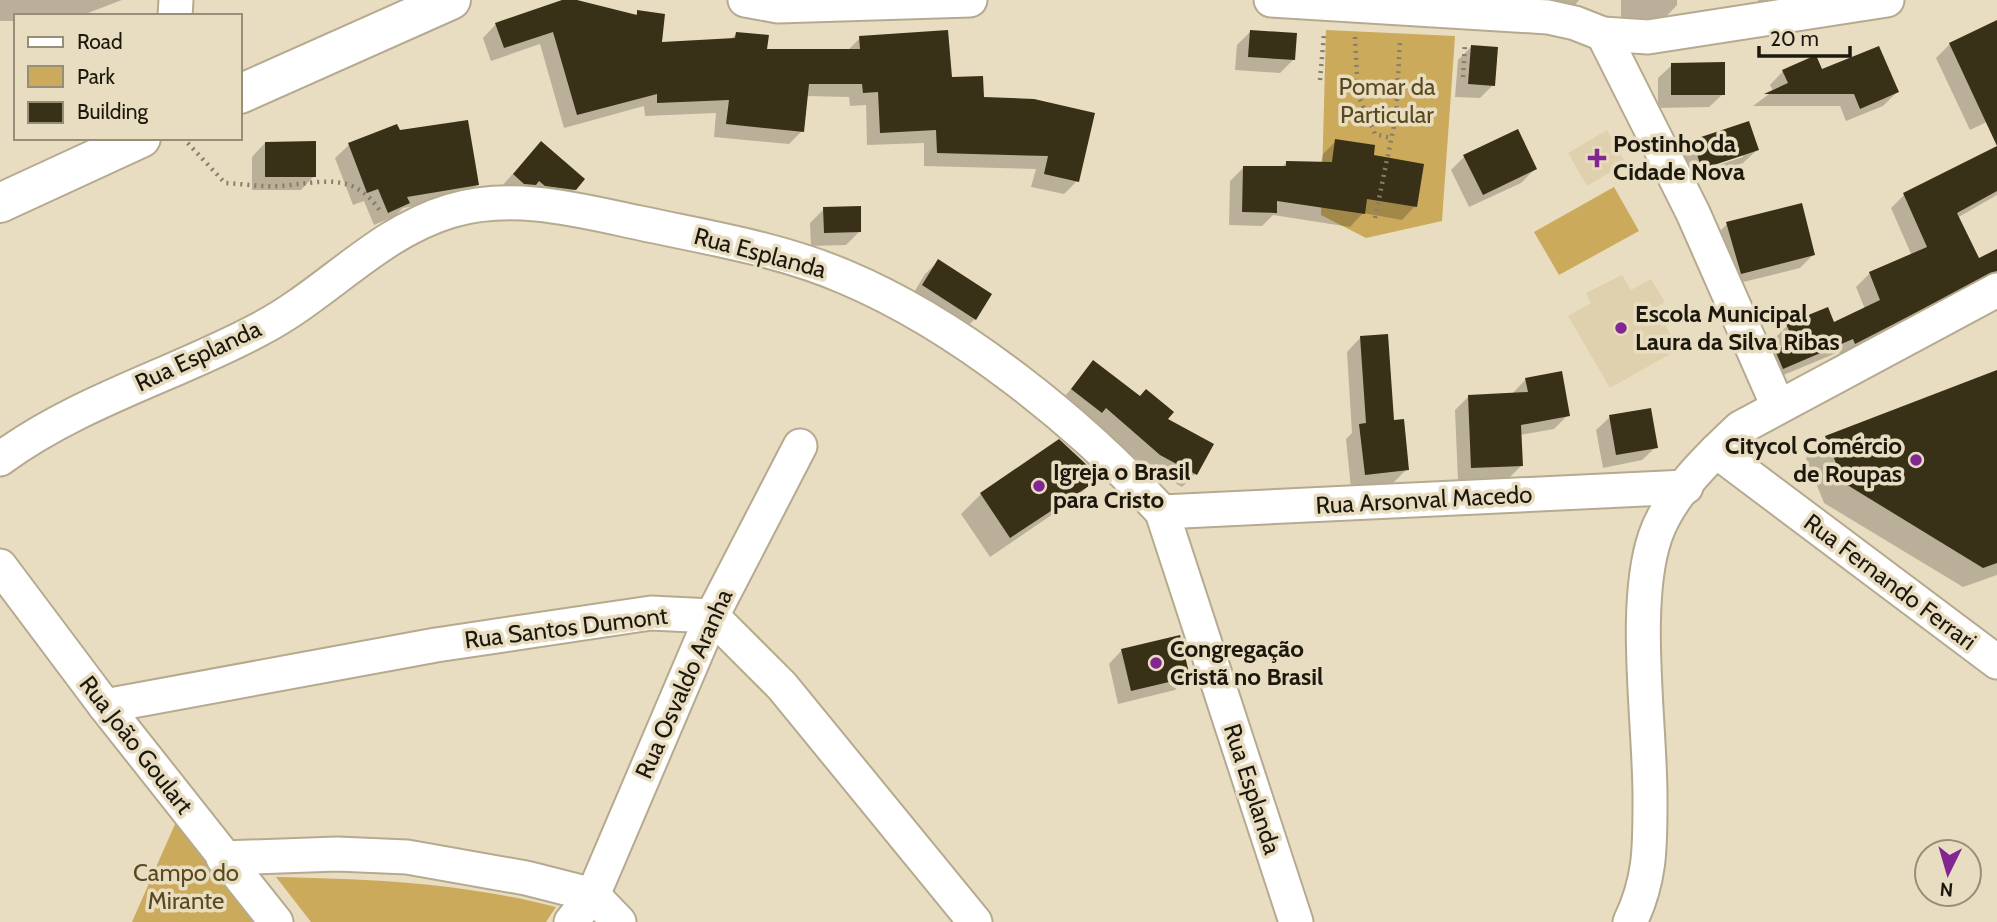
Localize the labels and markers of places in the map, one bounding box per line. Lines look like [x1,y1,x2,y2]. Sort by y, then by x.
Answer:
place label: Postinho da Cidade Nova [1613,129,1745,186]
marker: Postinho da Cidade Nova [1587,148,1607,168]
place label: Escola Municipal Laura da Silva Ribas [1635,299,1840,356]
marker: Escola Municipal Laura da Silva Ribas [1613,320,1629,336]
place label: Citycol Comércio de Roupas [1725,431,1902,488]
marker: Citycol Comércio de Roupas [1908,452,1924,468]
place label: Igreja o Brasil para Cristo [1053,457,1191,514]
marker: Igreja o Brasil para Cristo [1031,478,1047,494]
place label: Congregação Cristã no Brasil [1170,634,1323,691]
marker: Congregação Cristã no Brasil [1148,655,1164,671]

